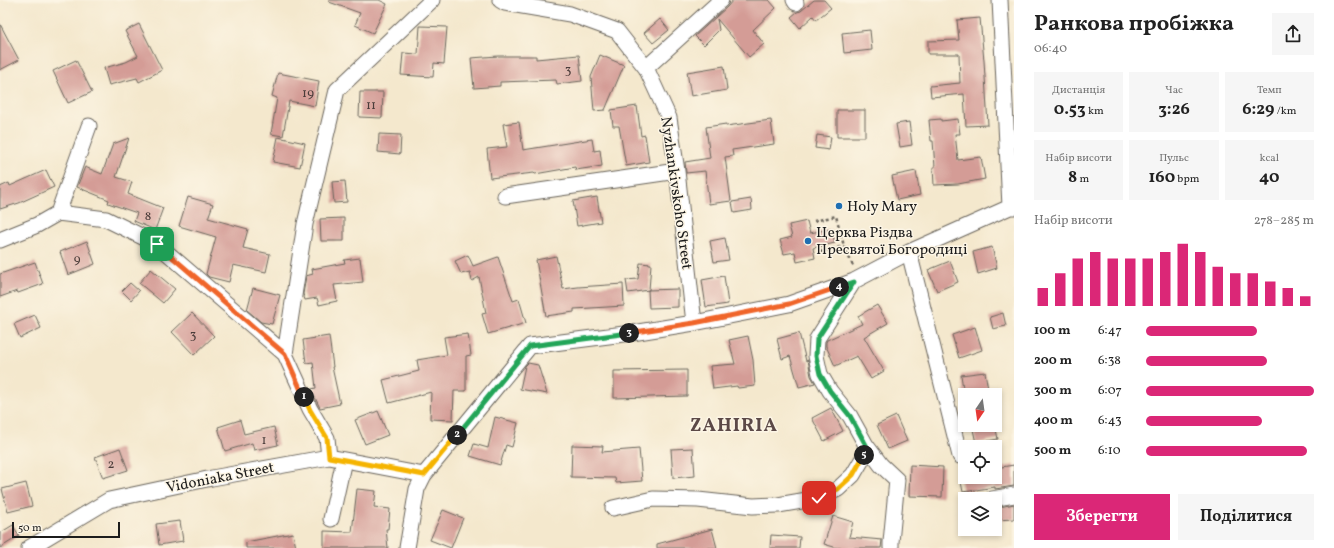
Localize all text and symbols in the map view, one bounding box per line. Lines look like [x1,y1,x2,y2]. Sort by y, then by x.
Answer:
text: Ранкова пробіжка [1034,9,1234,40]
button: share [1272,13,1314,55]
text: 06:40 [1034,40,1067,58]
house number: 3 [565,62,572,80]
text: Дистанція [1052,83,1105,98]
text: Час [1165,83,1183,98]
text: Темп [1257,83,1282,98]
house number: 19 [302,85,314,103]
house number: 11 [366,97,376,115]
text: 0.53 [1054,98,1086,121]
text: 3:26 [1158,98,1190,121]
text: 6:29 [1242,98,1275,121]
text: km [1086,104,1104,119]
text: /km [1275,104,1296,119]
street label: Nyzhankivskoho Street [654,115,697,271]
text: Набір висоти [1045,151,1112,166]
text: Пульс [1159,151,1189,166]
text: kcal [1260,151,1279,166]
text: 8 [1068,166,1077,189]
text: 160 [1149,166,1175,189]
text: 40 [1259,166,1280,189]
text: m [1077,172,1089,187]
text: bpm [1175,172,1199,187]
place label: Holy Mary [847,197,917,218]
marker: Holy Mary [834,201,844,211]
house number: 8 [145,208,151,226]
text: Набір висоти [1034,212,1113,230]
text: 278–285 m [1254,212,1314,230]
place label: Церква Різдва Пресвятої Богородиці [816,223,967,261]
pin [140,227,174,261]
icon: arrive [146,233,168,255]
marker: Церква Різдва Пресвятої Богородиці [803,236,813,246]
house number: 9 [74,251,81,269]
pin: 4 [829,277,849,297]
text: 4 [836,279,842,294]
text: 100 m [1034,322,1071,340]
text: 6:47 [1098,322,1122,340]
pin: 3 [619,323,639,343]
text: 3 [626,325,632,340]
house number: 3 [190,327,197,345]
text: 200 m [1034,352,1072,370]
text: 6:38 [1098,352,1121,370]
text: 300 m [1034,382,1072,400]
text: 6:07 [1098,382,1122,400]
pin: 1 [294,387,314,407]
north arrow [958,388,1002,432]
map controls [958,388,1002,536]
text: 1 [302,389,306,404]
text: 400 m [1034,412,1073,430]
text: 6:43 [1098,412,1122,430]
district label: ZAHIRIA [690,413,778,439]
pin: 2 [447,425,467,445]
text: 2 [454,427,460,442]
house number: 1 [261,432,267,450]
button: locate [958,440,1002,484]
text: 500 m [1034,442,1071,460]
text: 6:10 [1098,442,1121,460]
pin: 5 [854,445,874,465]
text: 5 [861,447,867,462]
house number: 2 [108,456,115,474]
street label: Vidoniaka Street [165,458,276,499]
pin [802,481,836,515]
icon: check [808,487,830,509]
button: layers [958,492,1002,536]
button: Зберегти [1034,494,1170,540]
button: Поділитися [1178,494,1314,540]
scale bar [12,520,120,539]
text: 50 m [18,521,42,536]

